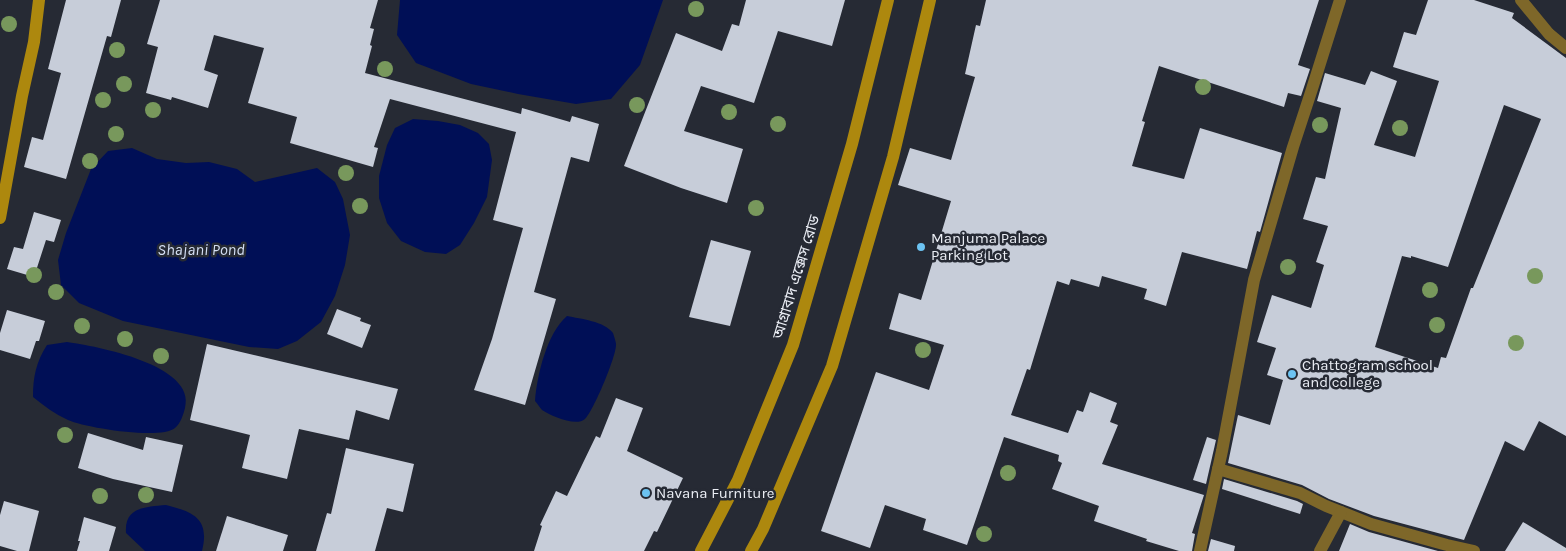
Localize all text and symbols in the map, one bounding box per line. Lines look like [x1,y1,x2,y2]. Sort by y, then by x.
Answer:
street label: আগ্রাবাদ এক্সেস রোড [768,213,823,342]
place label: Manjuma Palace Parking Lot [931,229,1045,264]
water label: Shajani Pond [157,240,245,259]
marker: Manjuma Palace Parking Lot [915,241,927,253]
place label: Chattogram school and college [1302,356,1433,391]
marker: Chattogram school and college [1286,368,1298,380]
place label: Navana Furniture [656,484,775,502]
marker: Navana Furniture [640,487,652,499]

